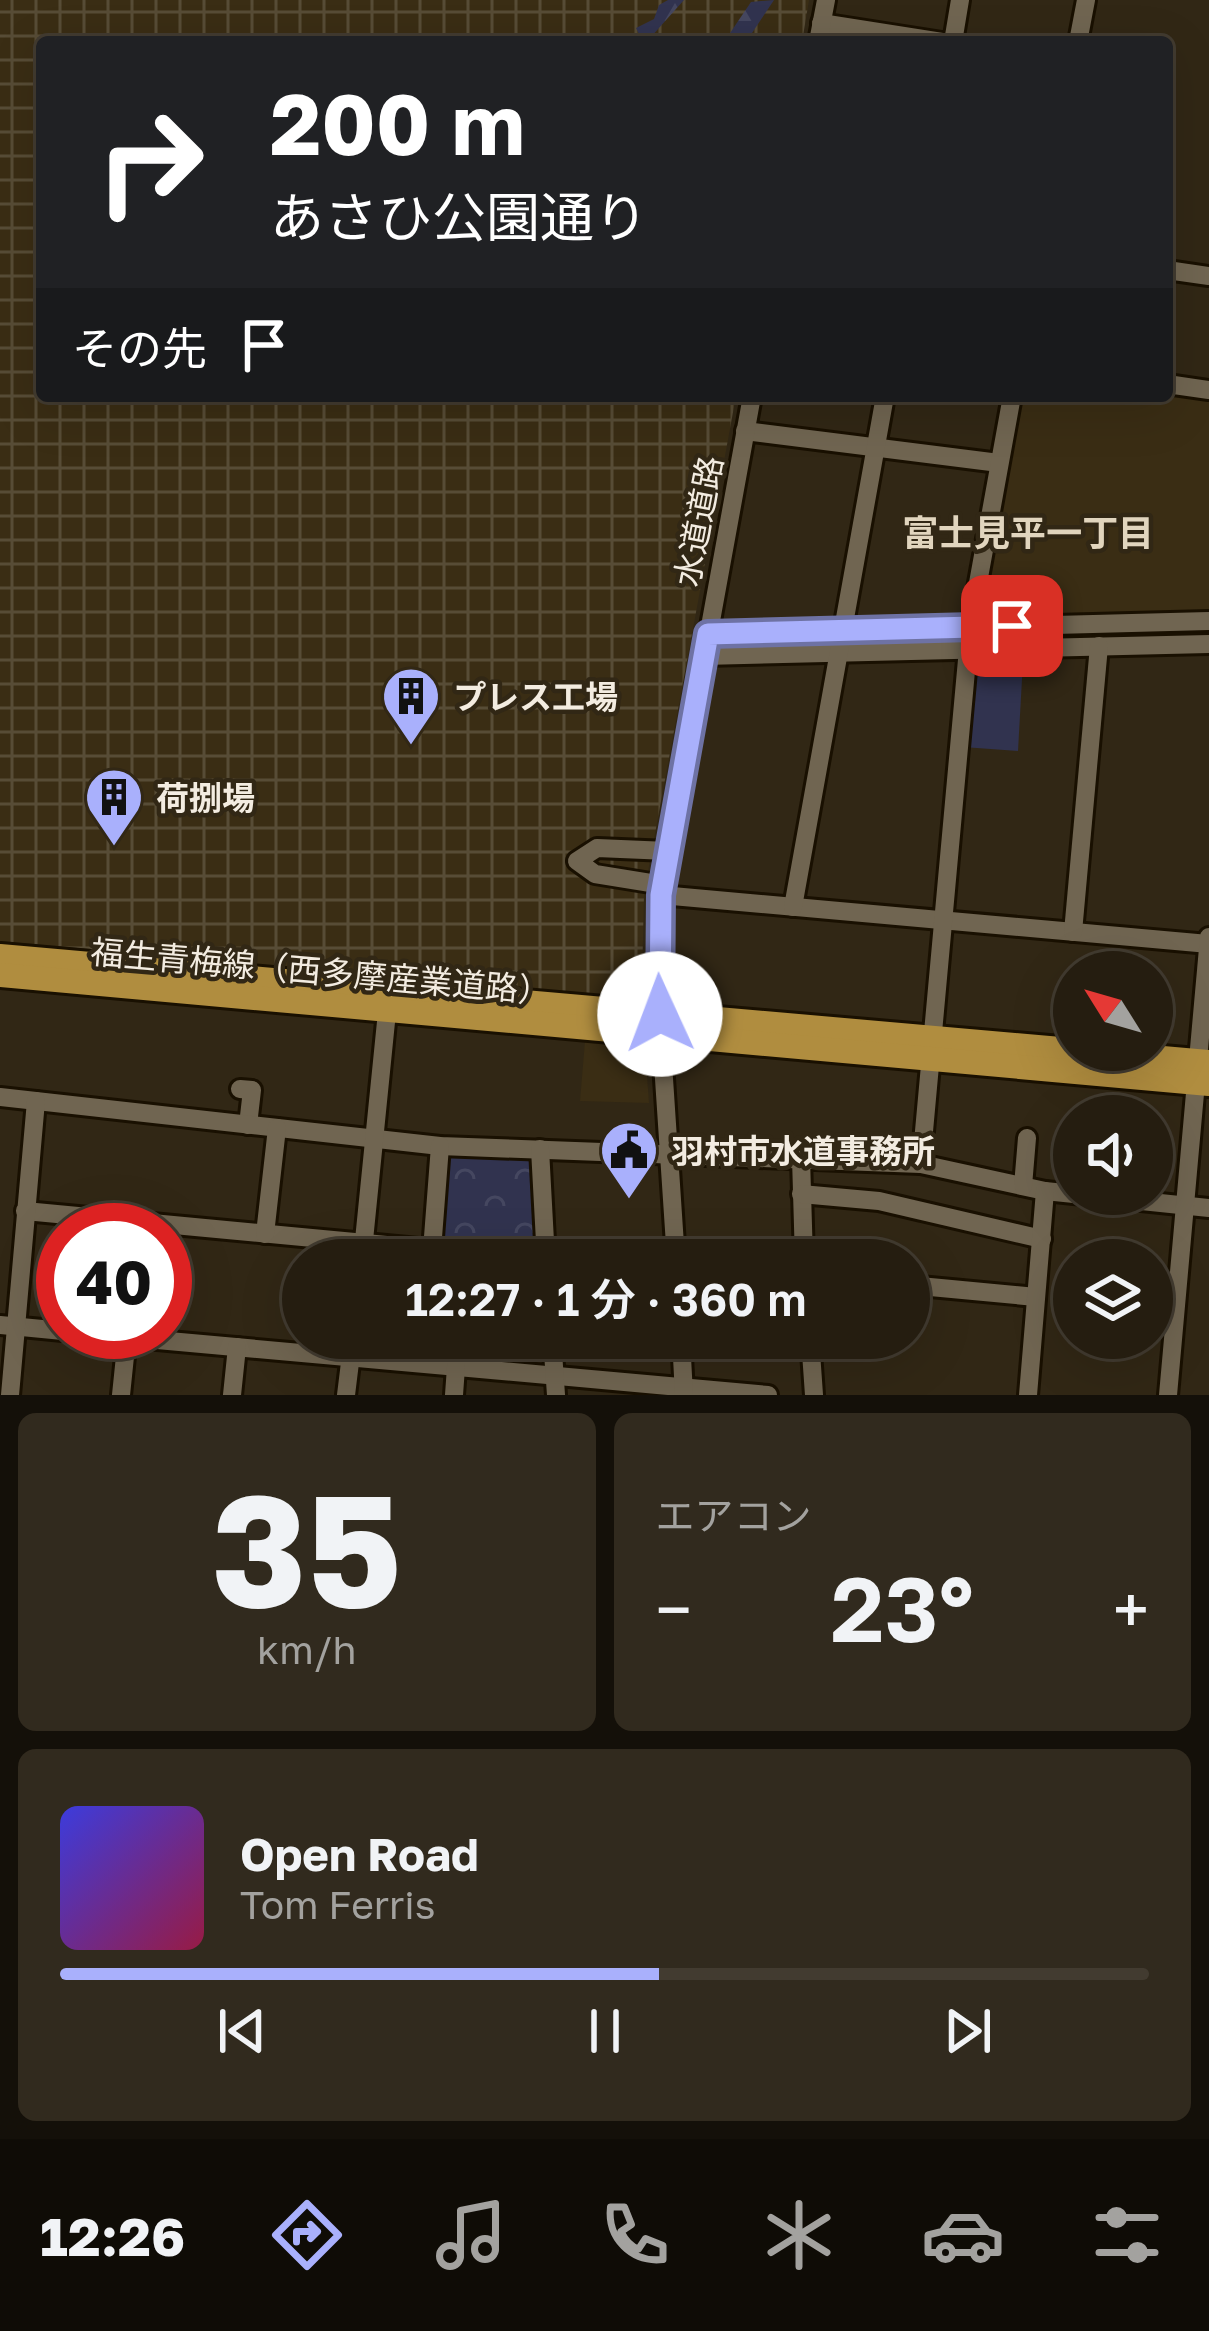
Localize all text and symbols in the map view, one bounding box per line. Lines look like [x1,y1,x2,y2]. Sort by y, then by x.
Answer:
text: 200 m [270,73,525,173]
icon: right [72,84,228,240]
text: あさひ公園通り [270,184,648,249]
icon: arrive [231,312,297,378]
text: その先 [72,321,207,375]
street label: 水道道路 [666,452,730,590]
district label: 富士見平一丁目 [902,511,1154,554]
pin [961,575,1063,677]
icon: arrive [979,593,1045,659]
building icon: プレス工場 [380,665,442,747]
place label: プレス工場 [453,677,618,716]
building icon: 荷捌場 [83,766,145,848]
place label: 荷捌場 [156,778,255,817]
street label: 福生青梅線（西多摩産業道路） [89,931,553,1011]
position arrow [597,951,723,1077]
north arrow [1053,951,1173,1071]
map controls [1053,951,1173,1359]
button: sound [1053,1095,1173,1215]
public building icon: 羽村市水道事務所 [598,1119,660,1201]
place label: 羽村市水道事務所 [671,1131,935,1170]
speed limit sign: 40 [36,1203,192,1359]
button: layers [1053,1239,1173,1359]
text: 12:27 · 1 分 · 360 m [405,1272,807,1326]
text: 35 [212,1454,402,1641]
text: エアコン [656,1492,812,1539]
text: 23° [831,1554,974,1662]
text: − [656,1569,692,1649]
text: + [1113,1569,1149,1649]
text: km/h [257,1626,356,1673]
text: Open Road [240,1827,479,1881]
text: Tom Ferris [240,1881,435,1928]
icon: previous [209,1998,275,2064]
icon: pause [572,1998,638,2064]
icon: next [935,1998,1001,2064]
icon: directions [265,2193,349,2277]
icon: music [429,2193,513,2277]
icon: phone [593,2193,677,2277]
icon: climate [757,2193,841,2277]
icon: car [921,2193,1005,2277]
icon: filters [1085,2193,1169,2277]
text: 12:26 [40,2203,185,2268]

